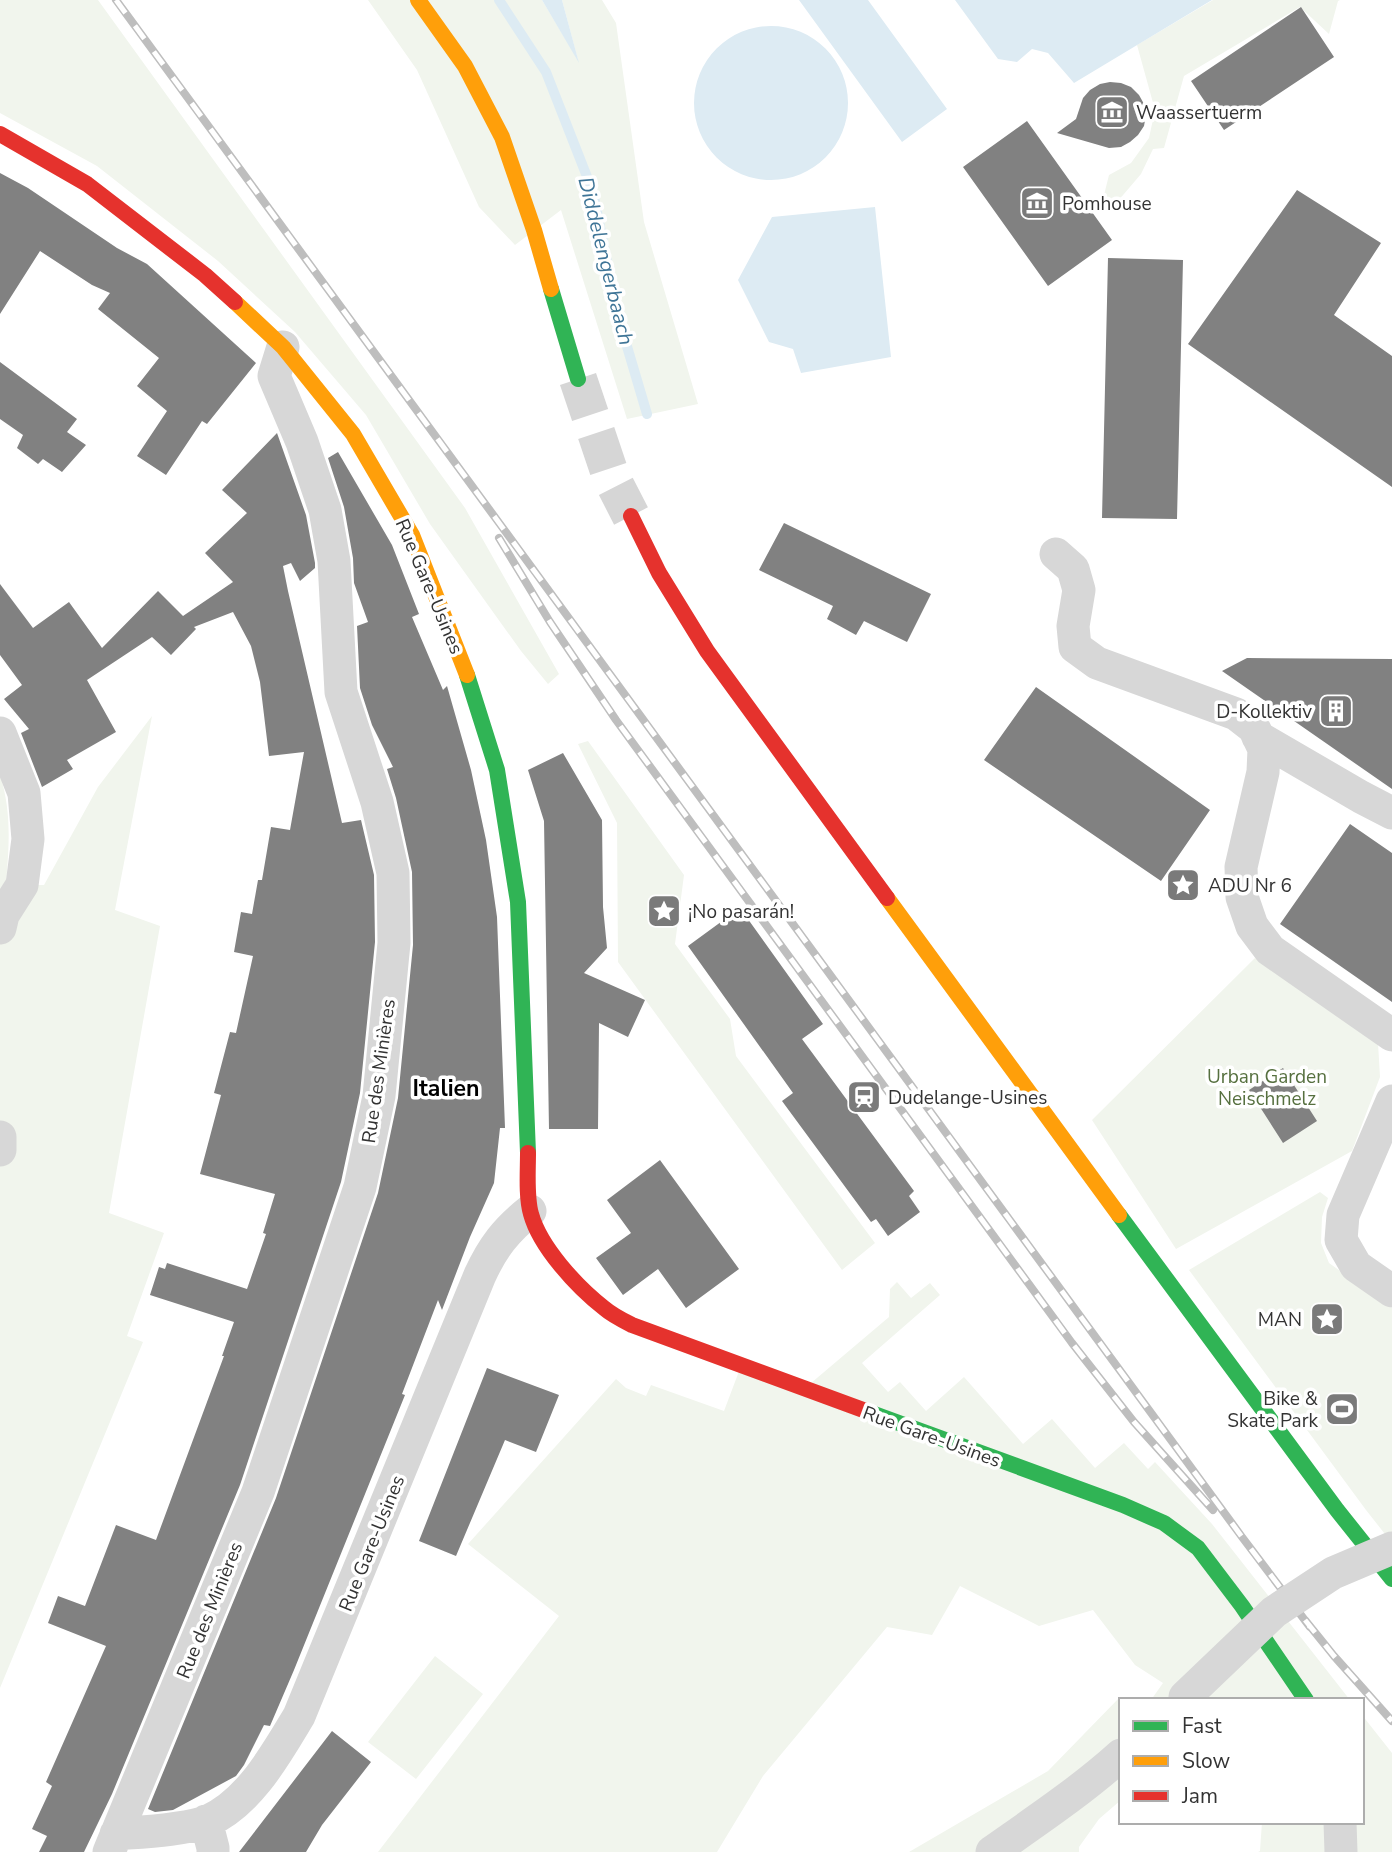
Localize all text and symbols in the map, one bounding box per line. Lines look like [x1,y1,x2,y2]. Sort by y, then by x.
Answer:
museum icon: Waassertuerm [1093,93,1131,131]
place label: Waassertuerm [1136,100,1262,126]
water label: Diddelengerbaach [572,174,640,348]
museum icon: Pomhouse [1018,184,1056,222]
place label: Pomhouse [1062,191,1152,217]
street label: Rue Gare-Usines [389,515,469,658]
building icon: D-Kollektiv [1317,692,1355,730]
place label: D-Kollektiv [1216,699,1312,725]
place icon: ADU Nr 6 [1164,866,1202,904]
place label: ADU Nr 6 [1208,873,1292,899]
place icon: ¡No pasarán! [645,892,683,930]
place label: ¡No pasarán! [688,899,794,925]
street label: Rue des Minières [356,997,402,1145]
park label: Urban Garden Neischmelz [1207,1064,1327,1112]
district label: Italien [413,1073,480,1104]
station icon: Dudelange-Usines [845,1078,883,1116]
place label: Dudelange-Usines [888,1085,1047,1111]
place icon: MAN [1308,1300,1346,1338]
place label: MAN [1258,1307,1302,1333]
place label: Bike & Skate Park [1227,1386,1318,1434]
sports icon: Bike & Skate Park [1323,1390,1361,1428]
street label: Rue Gare-Usines [859,1400,1004,1474]
street label: Rue Gare-Usines [333,1471,411,1615]
street label: Rue des Minières [171,1538,249,1683]
legend [1119,1698,1364,1824]
text: Fast [1182,1712,1222,1740]
text: Slow [1182,1747,1231,1775]
text: Jam [1181,1782,1218,1810]

